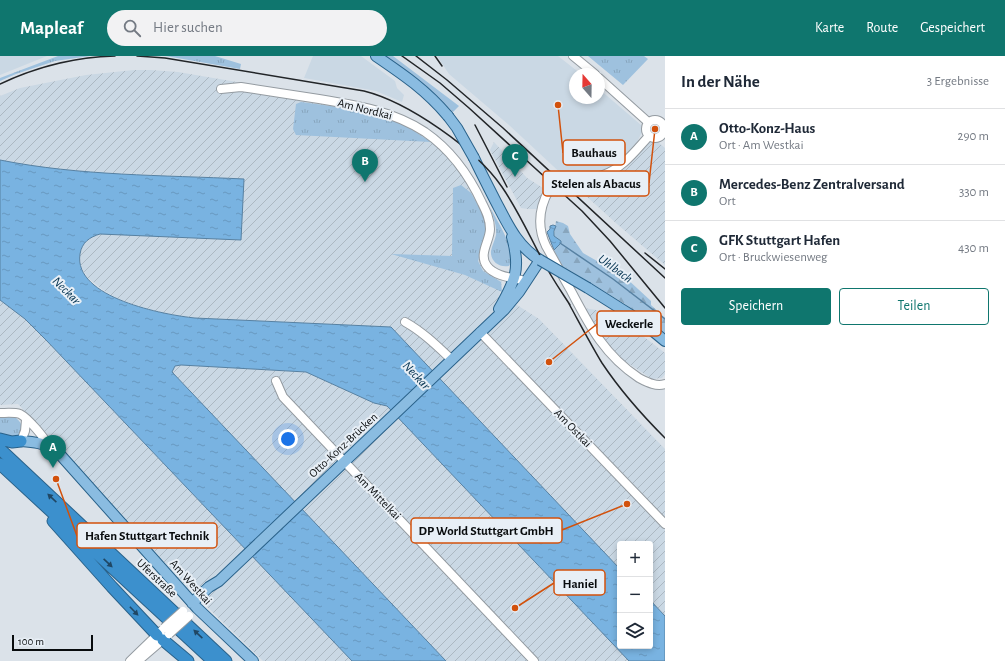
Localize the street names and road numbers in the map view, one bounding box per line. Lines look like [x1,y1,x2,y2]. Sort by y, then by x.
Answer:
street label: Am Nordkai [336,96,394,122]
street label: Am Ostkai [552,407,594,449]
street label: Otto-Konz-Brücken [306,410,380,480]
street label: Am Mittelkai [353,470,403,522]
street label: Uferstraße [135,557,179,599]
street label: Am Westkai [168,557,214,607]

